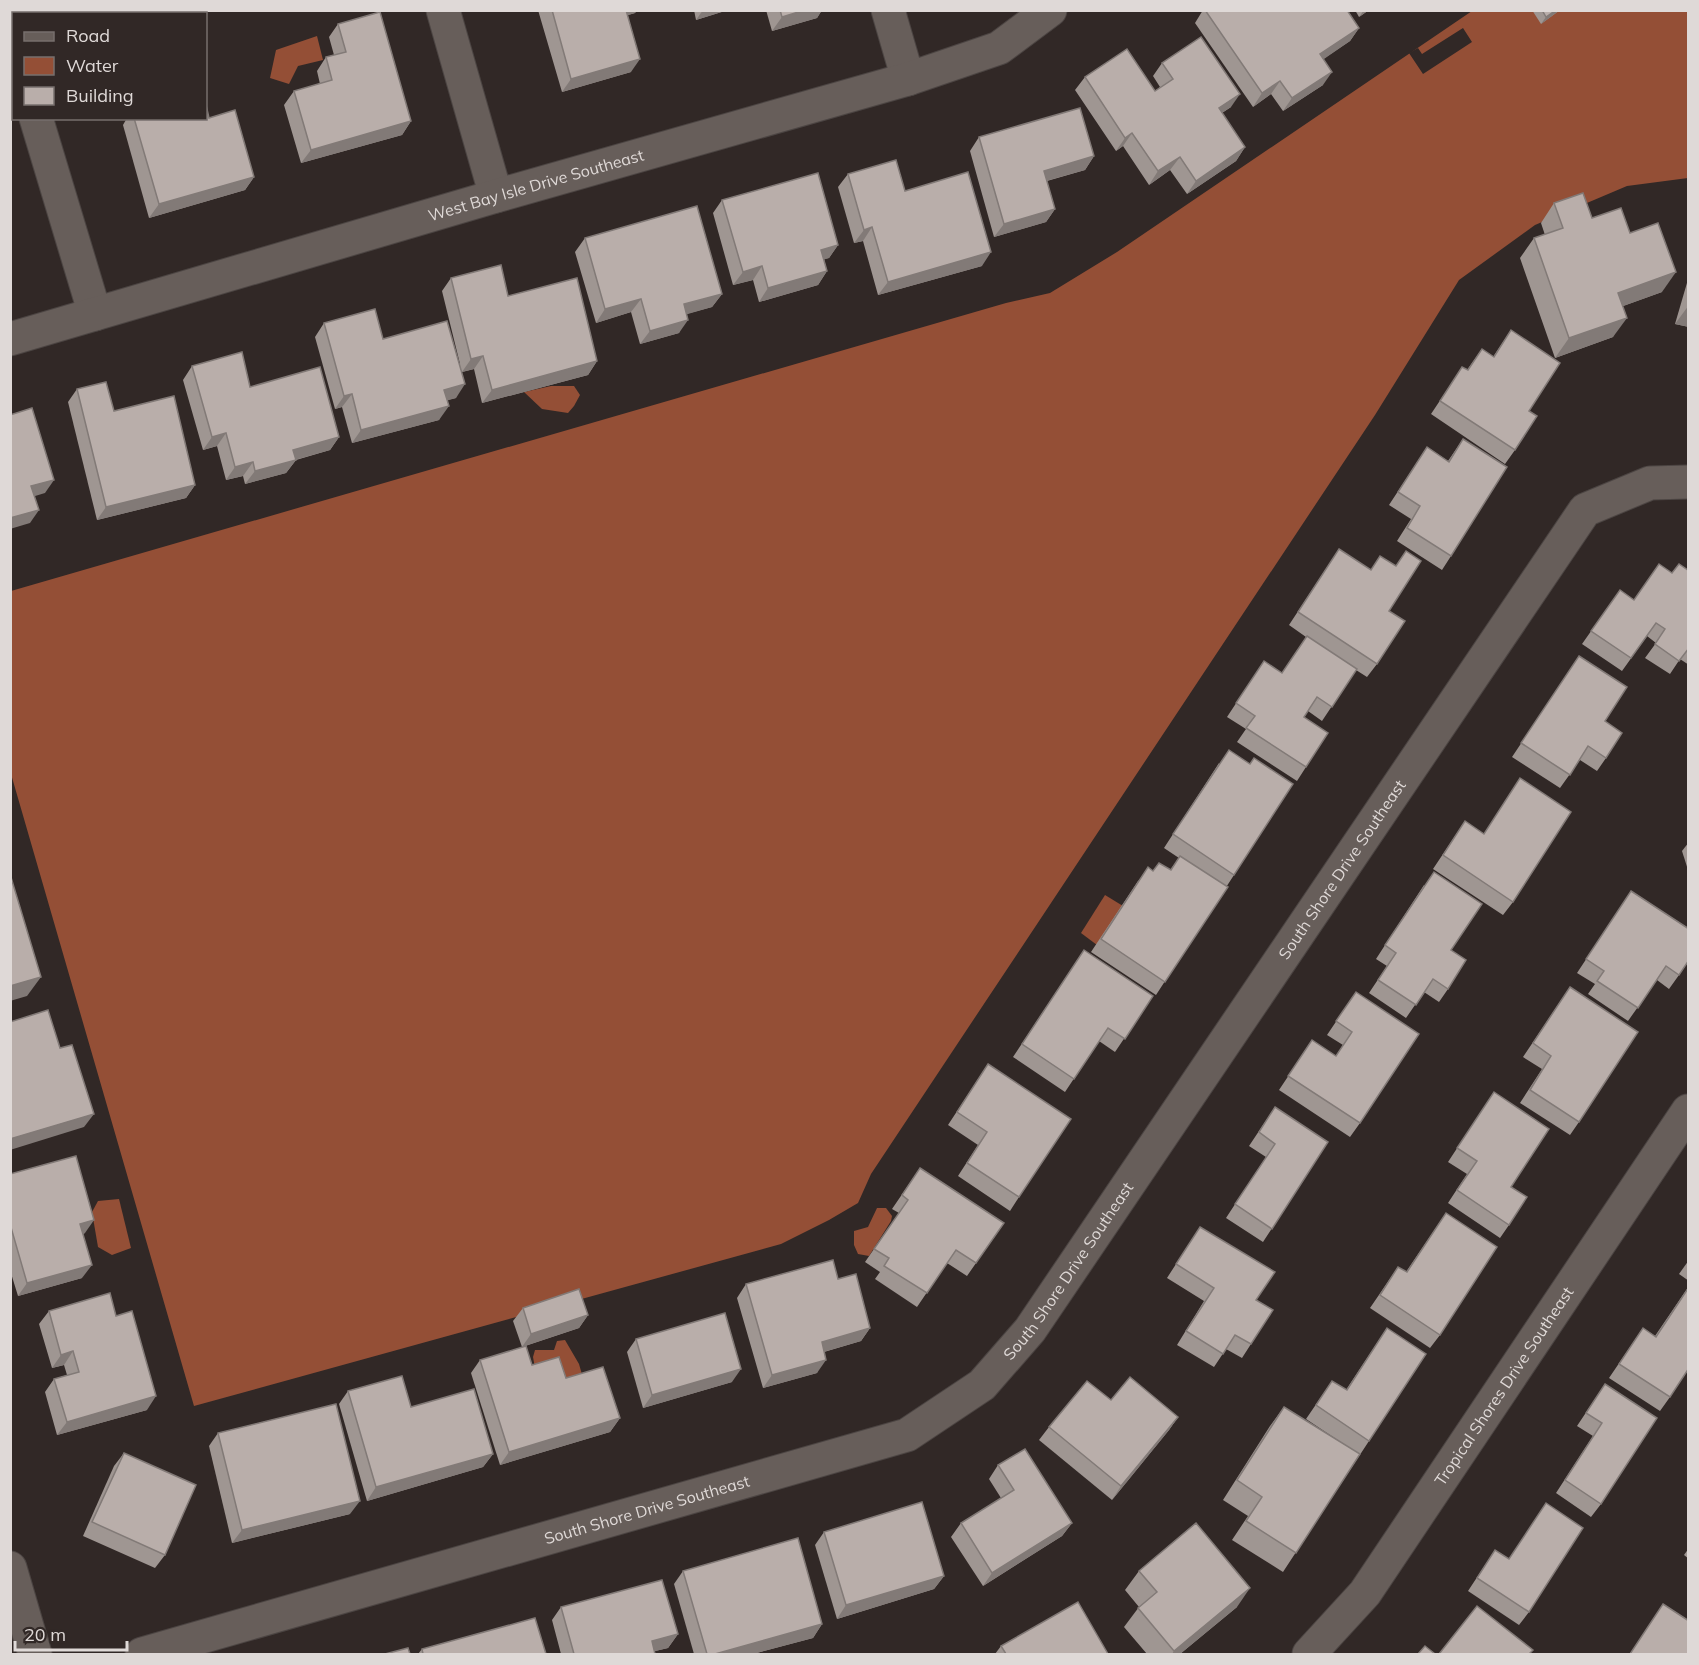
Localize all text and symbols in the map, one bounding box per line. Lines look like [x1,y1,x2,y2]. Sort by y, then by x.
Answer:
legend [12,12,207,120]
text: Road [66,24,110,47]
text: Water [66,54,119,77]
text: Building [66,84,134,107]
street label: West Bay Isle Drive Southeast [426,144,646,225]
street label: South Shore Drive Southeast [1274,775,1410,963]
street label: South Shore Drive Southeast [999,1178,1137,1364]
street label: Tropical Shores Drive Southeast [1430,1282,1578,1489]
street label: South Shore Drive Southeast [542,1471,752,1548]
scale bar [15,1614,128,1652]
text: 20 m [24,1623,66,1646]

